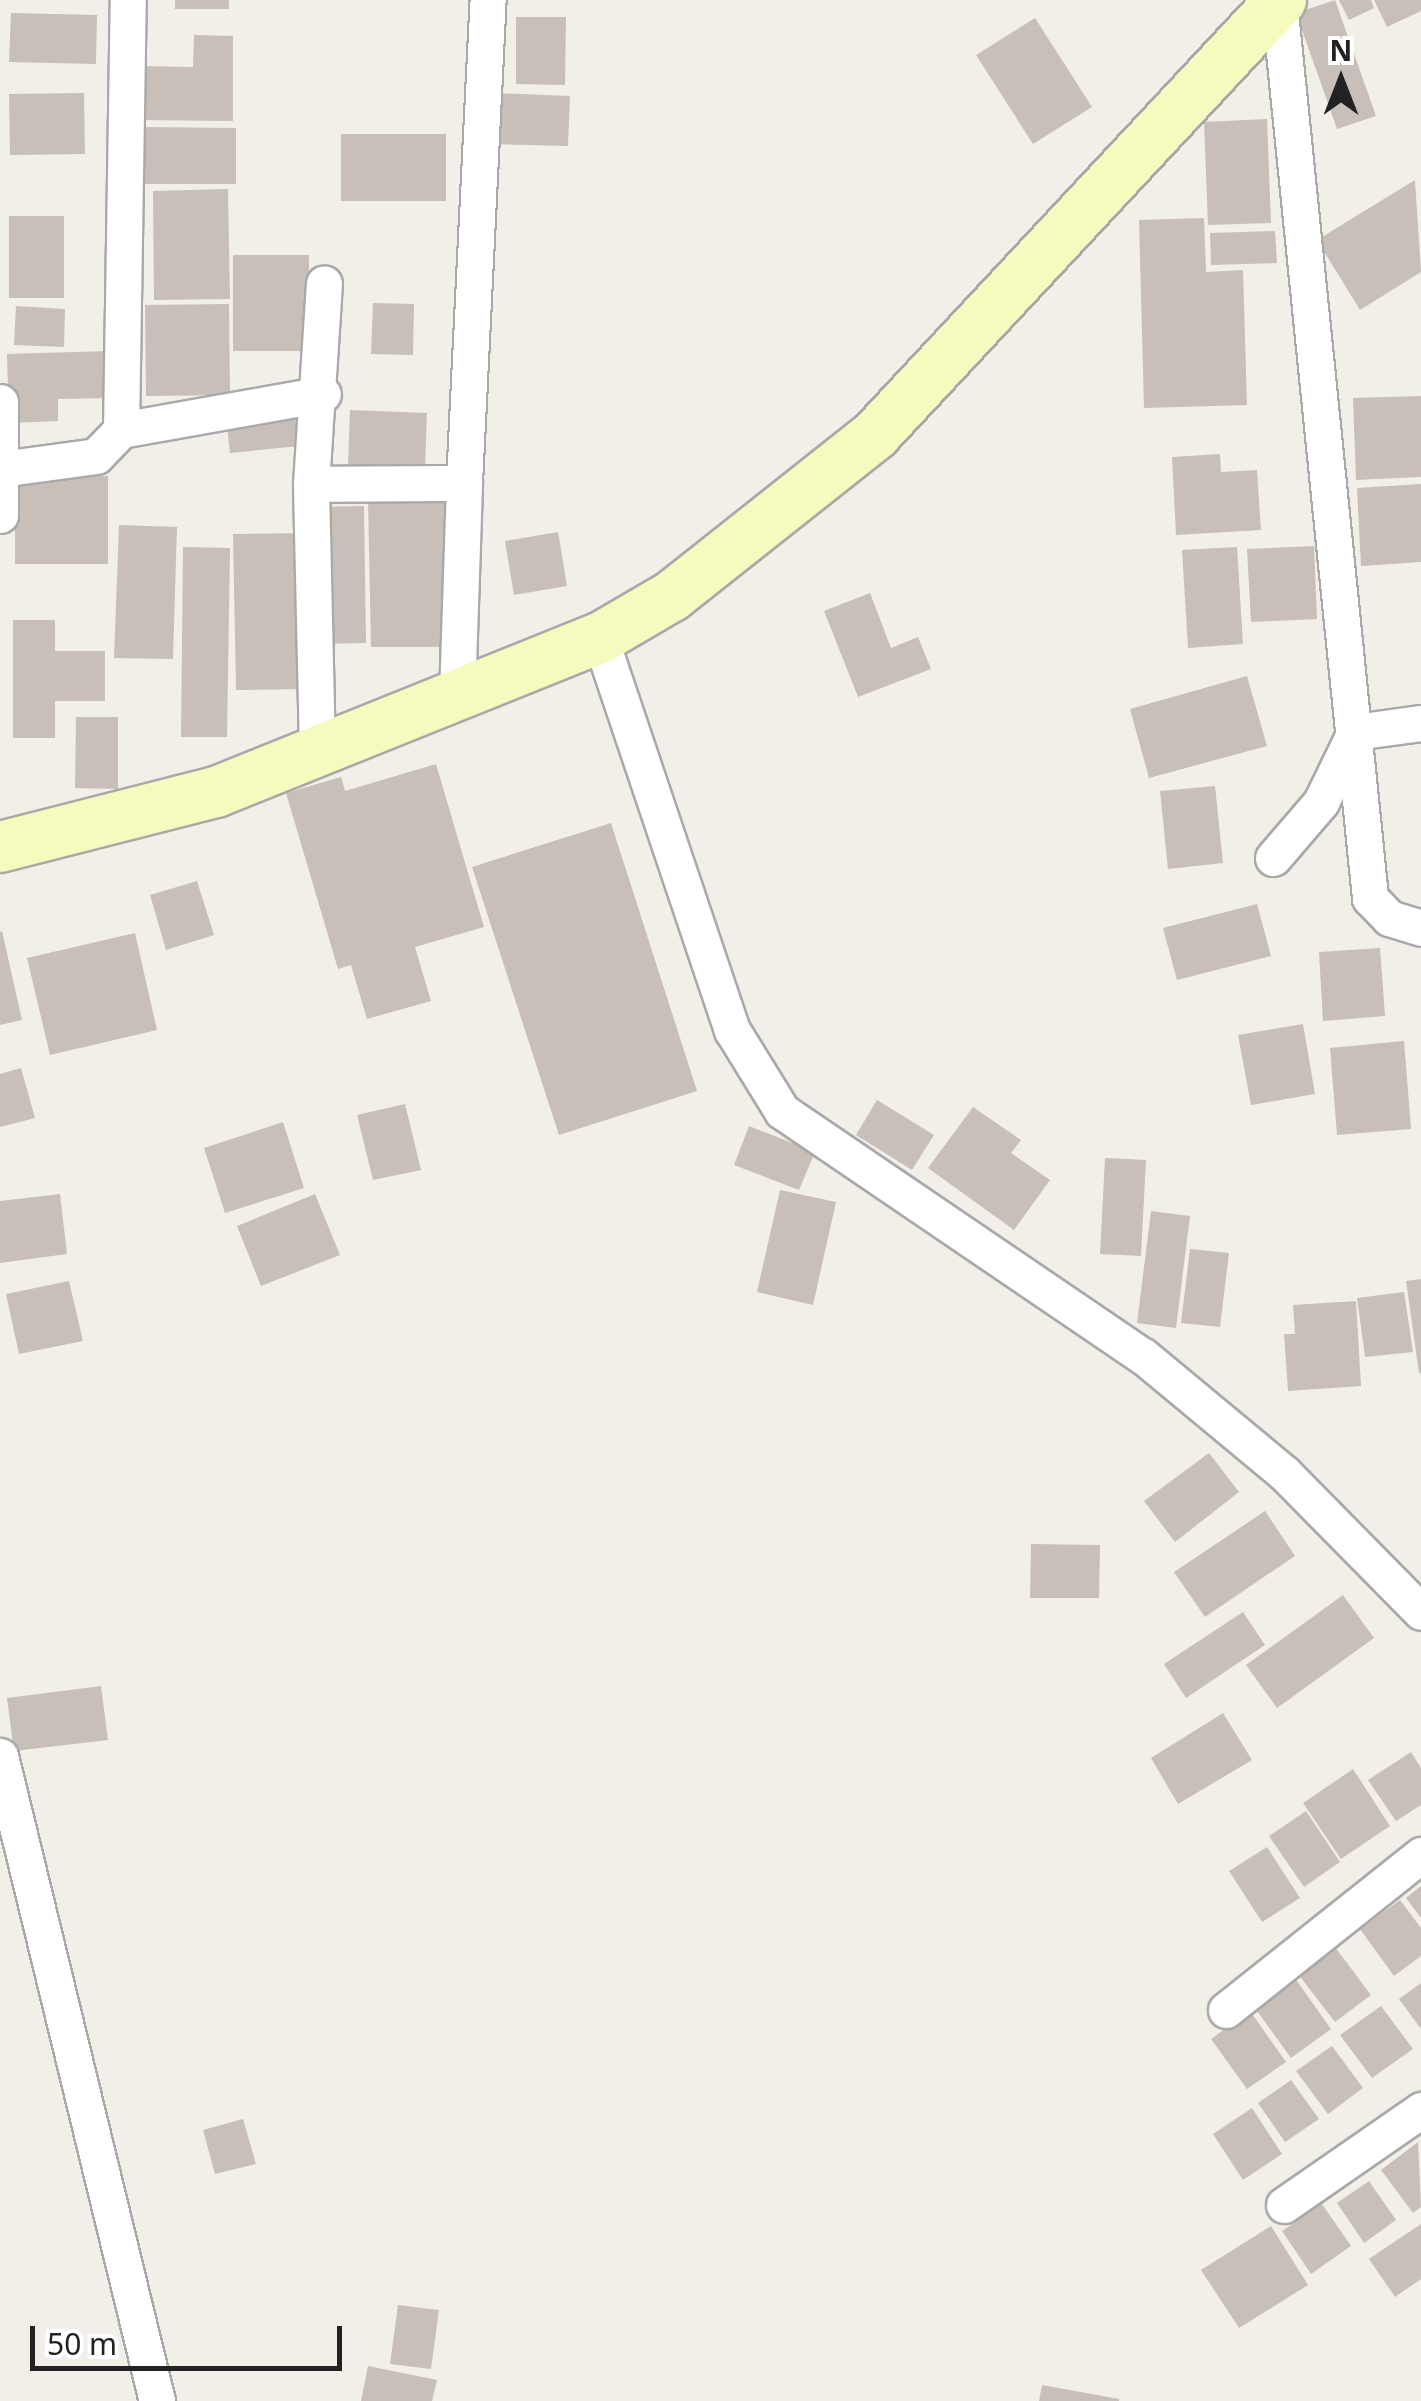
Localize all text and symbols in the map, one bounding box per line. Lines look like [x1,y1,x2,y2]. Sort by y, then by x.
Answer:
north arrow [1291,30,1391,130]
text: N [1330,31,1352,69]
scale bar [35,2306,348,2368]
text: 50 m [47,2323,117,2364]

